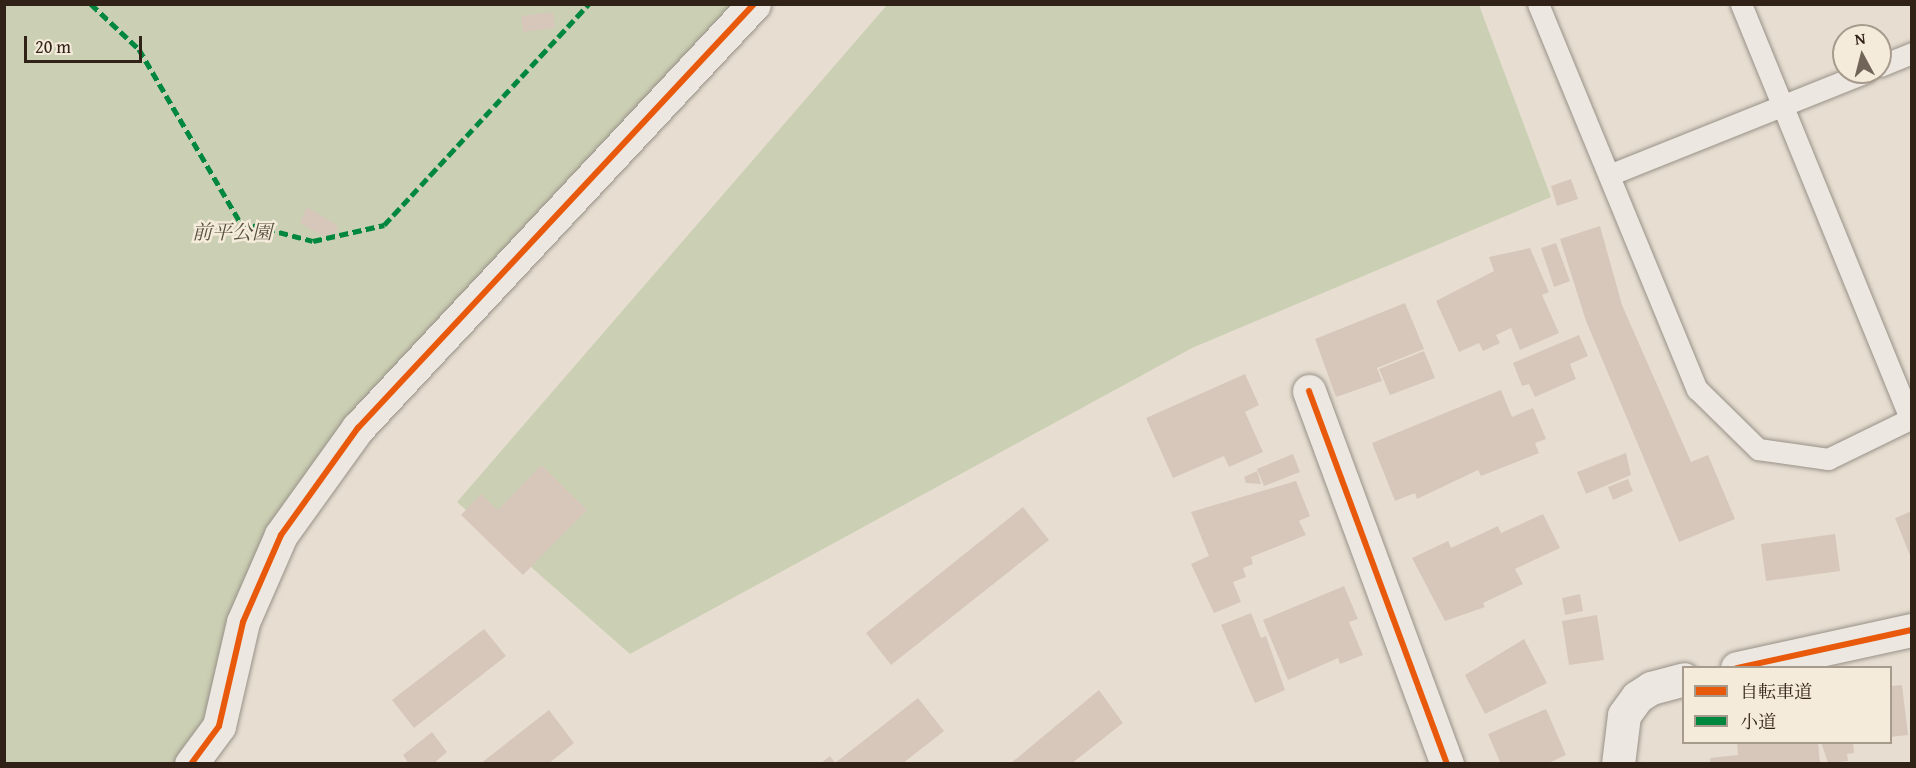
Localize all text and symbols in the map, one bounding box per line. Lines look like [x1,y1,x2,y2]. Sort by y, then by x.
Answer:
scale bar [27,24,146,62]
north arrow [1832,24,1892,84]
text: N [1853,26,1867,51]
text: 20 m [35,33,71,60]
park label: 前平公園 [192,219,272,243]
legend [1682,666,1892,744]
text: 自転車道 [1740,678,1812,705]
text: 小道 [1740,708,1776,735]

